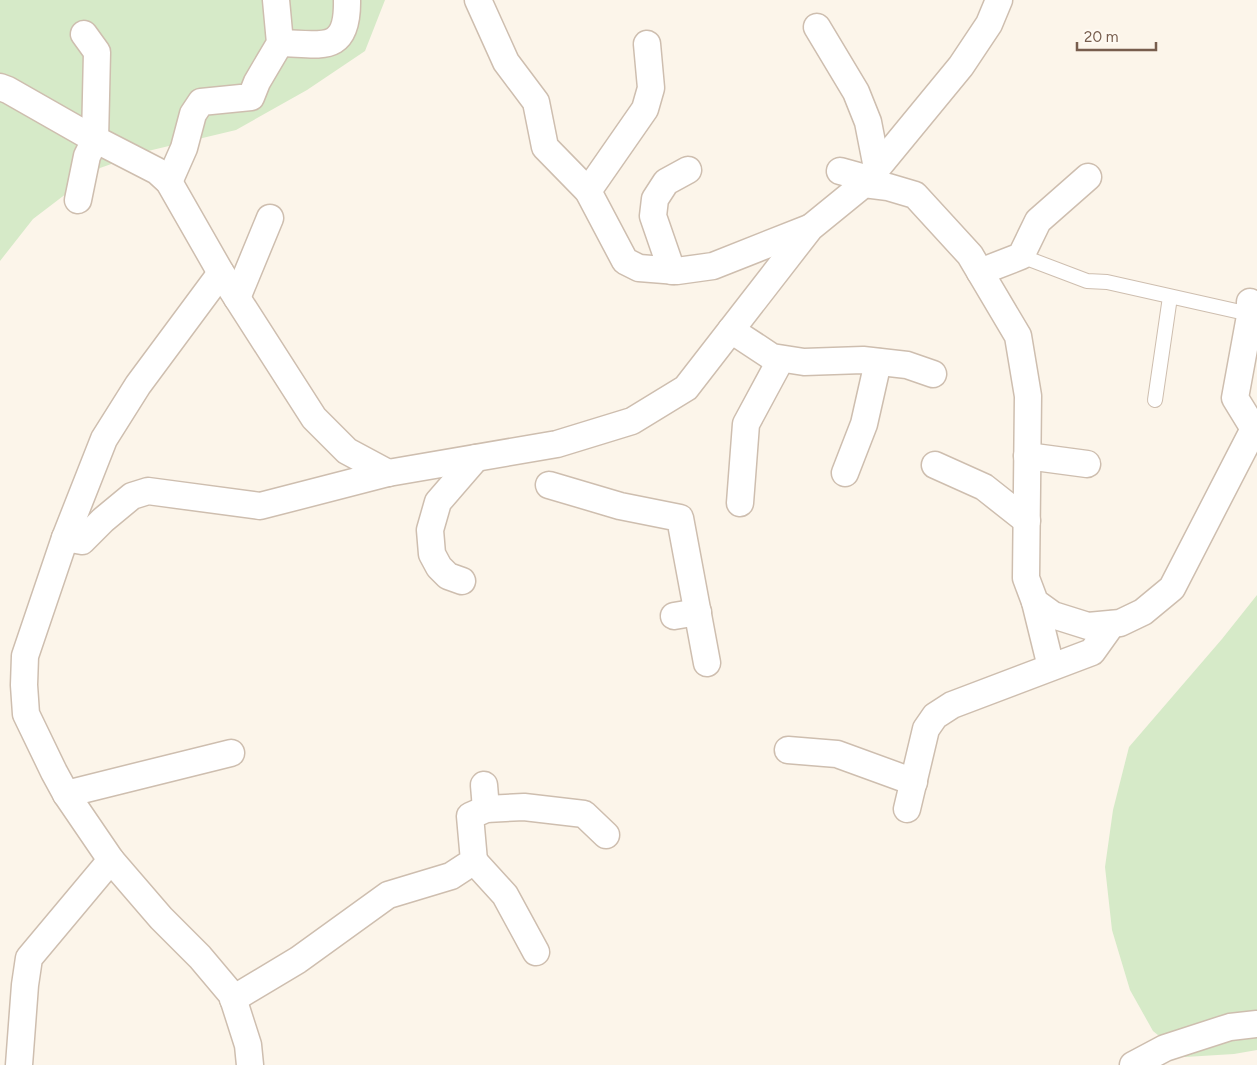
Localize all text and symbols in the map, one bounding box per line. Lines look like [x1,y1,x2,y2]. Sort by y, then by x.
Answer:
scale bar [1077,20,1156,52]
text: 20 m [1084,28,1118,46]

